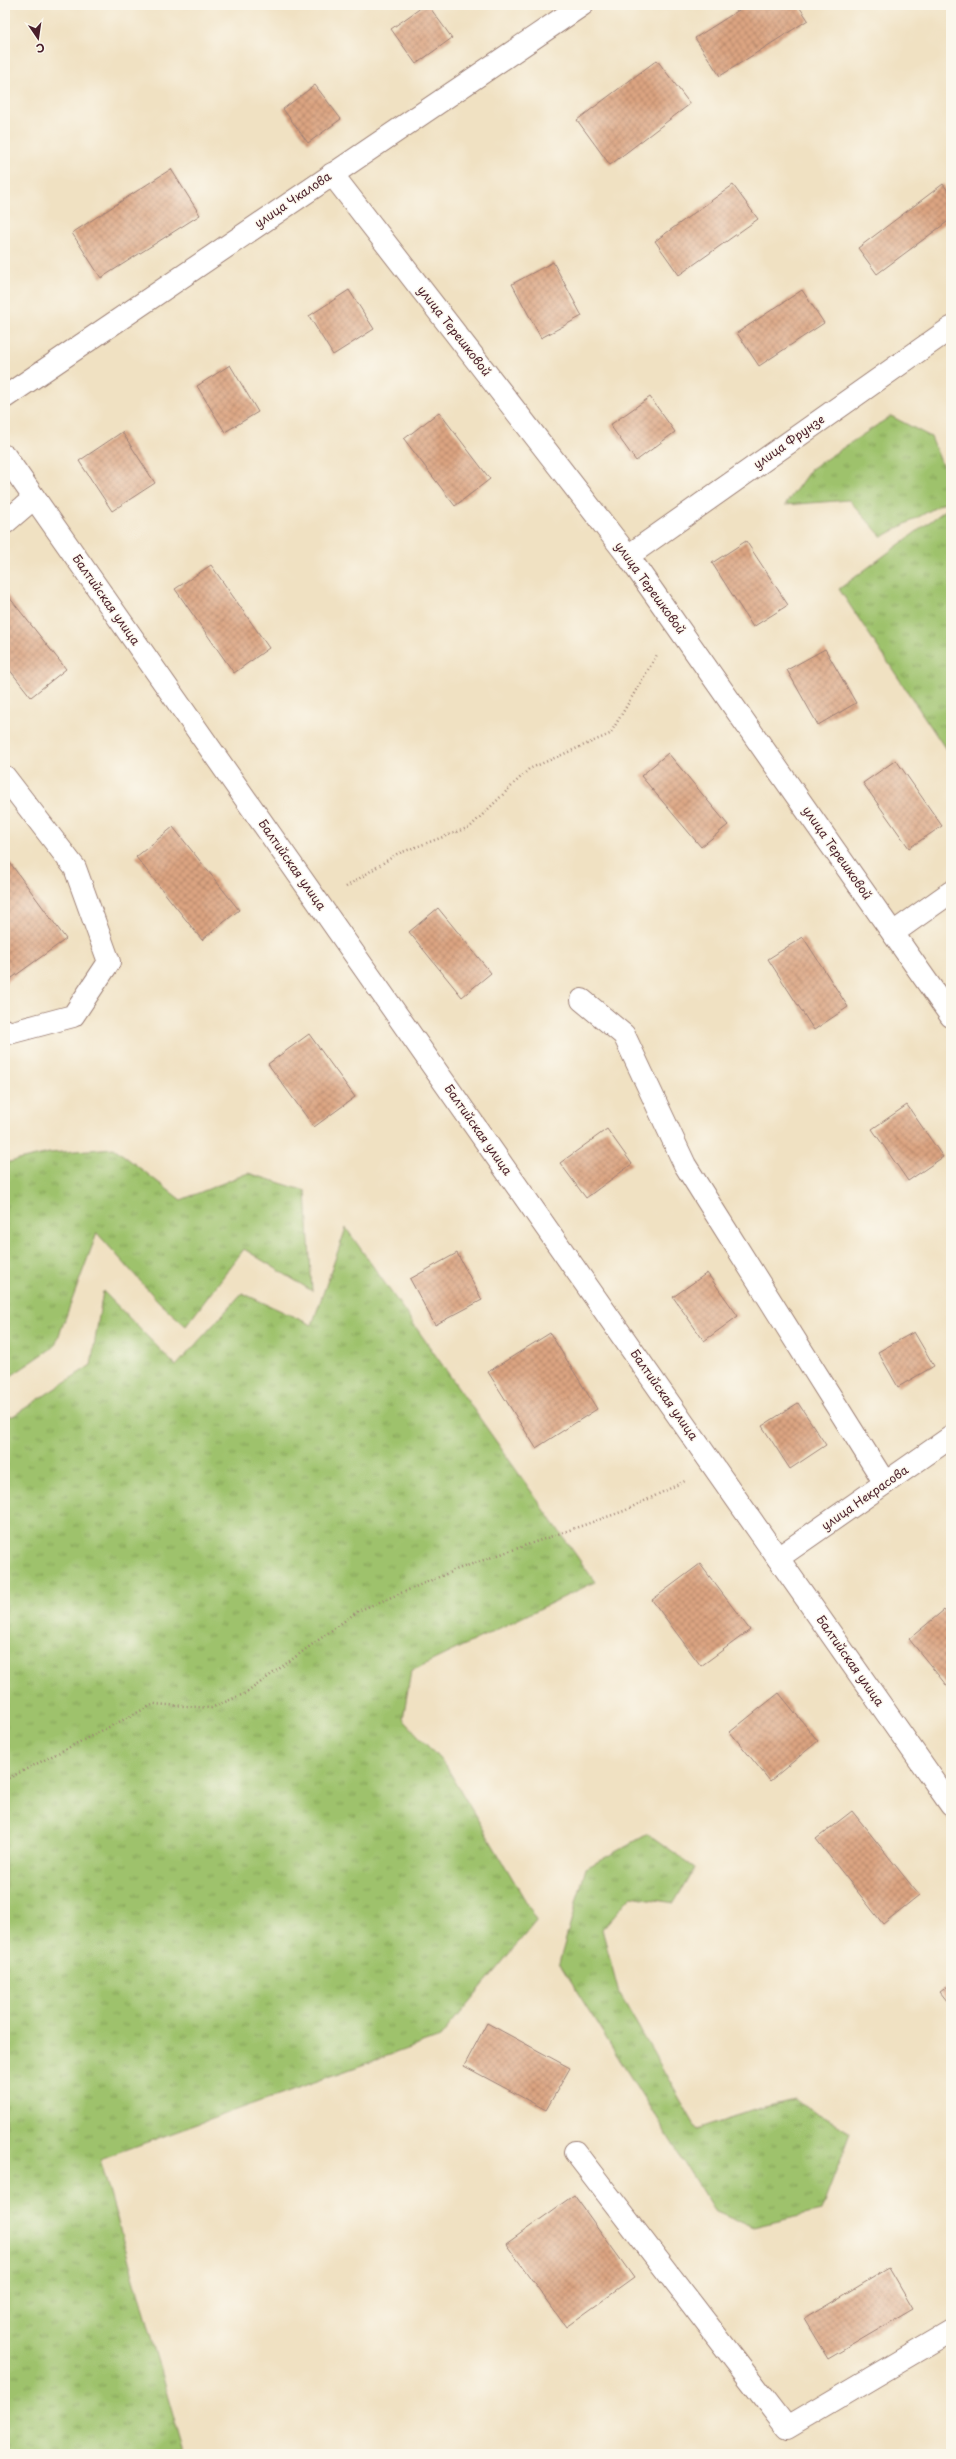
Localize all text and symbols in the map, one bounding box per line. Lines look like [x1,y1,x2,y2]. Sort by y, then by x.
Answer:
north arrow [18,18,58,58]
text: С [34,39,46,57]
street label: улица Чкалова [250,167,335,232]
street label: улица Терешковой [414,281,496,379]
street label: улица Фрунзе [749,410,828,472]
street label: улица Терешковой [611,537,691,637]
street label: Балтийская улица [69,550,145,649]
street label: улица Терешковой [799,802,877,903]
street label: Балтийская улица [255,815,331,914]
street label: Балтийская улица [441,1080,517,1179]
street label: Балтийская улица [627,1345,703,1444]
street label: улица Некрасова [817,1460,912,1534]
street label: Балтийская улица [813,1611,889,1710]

